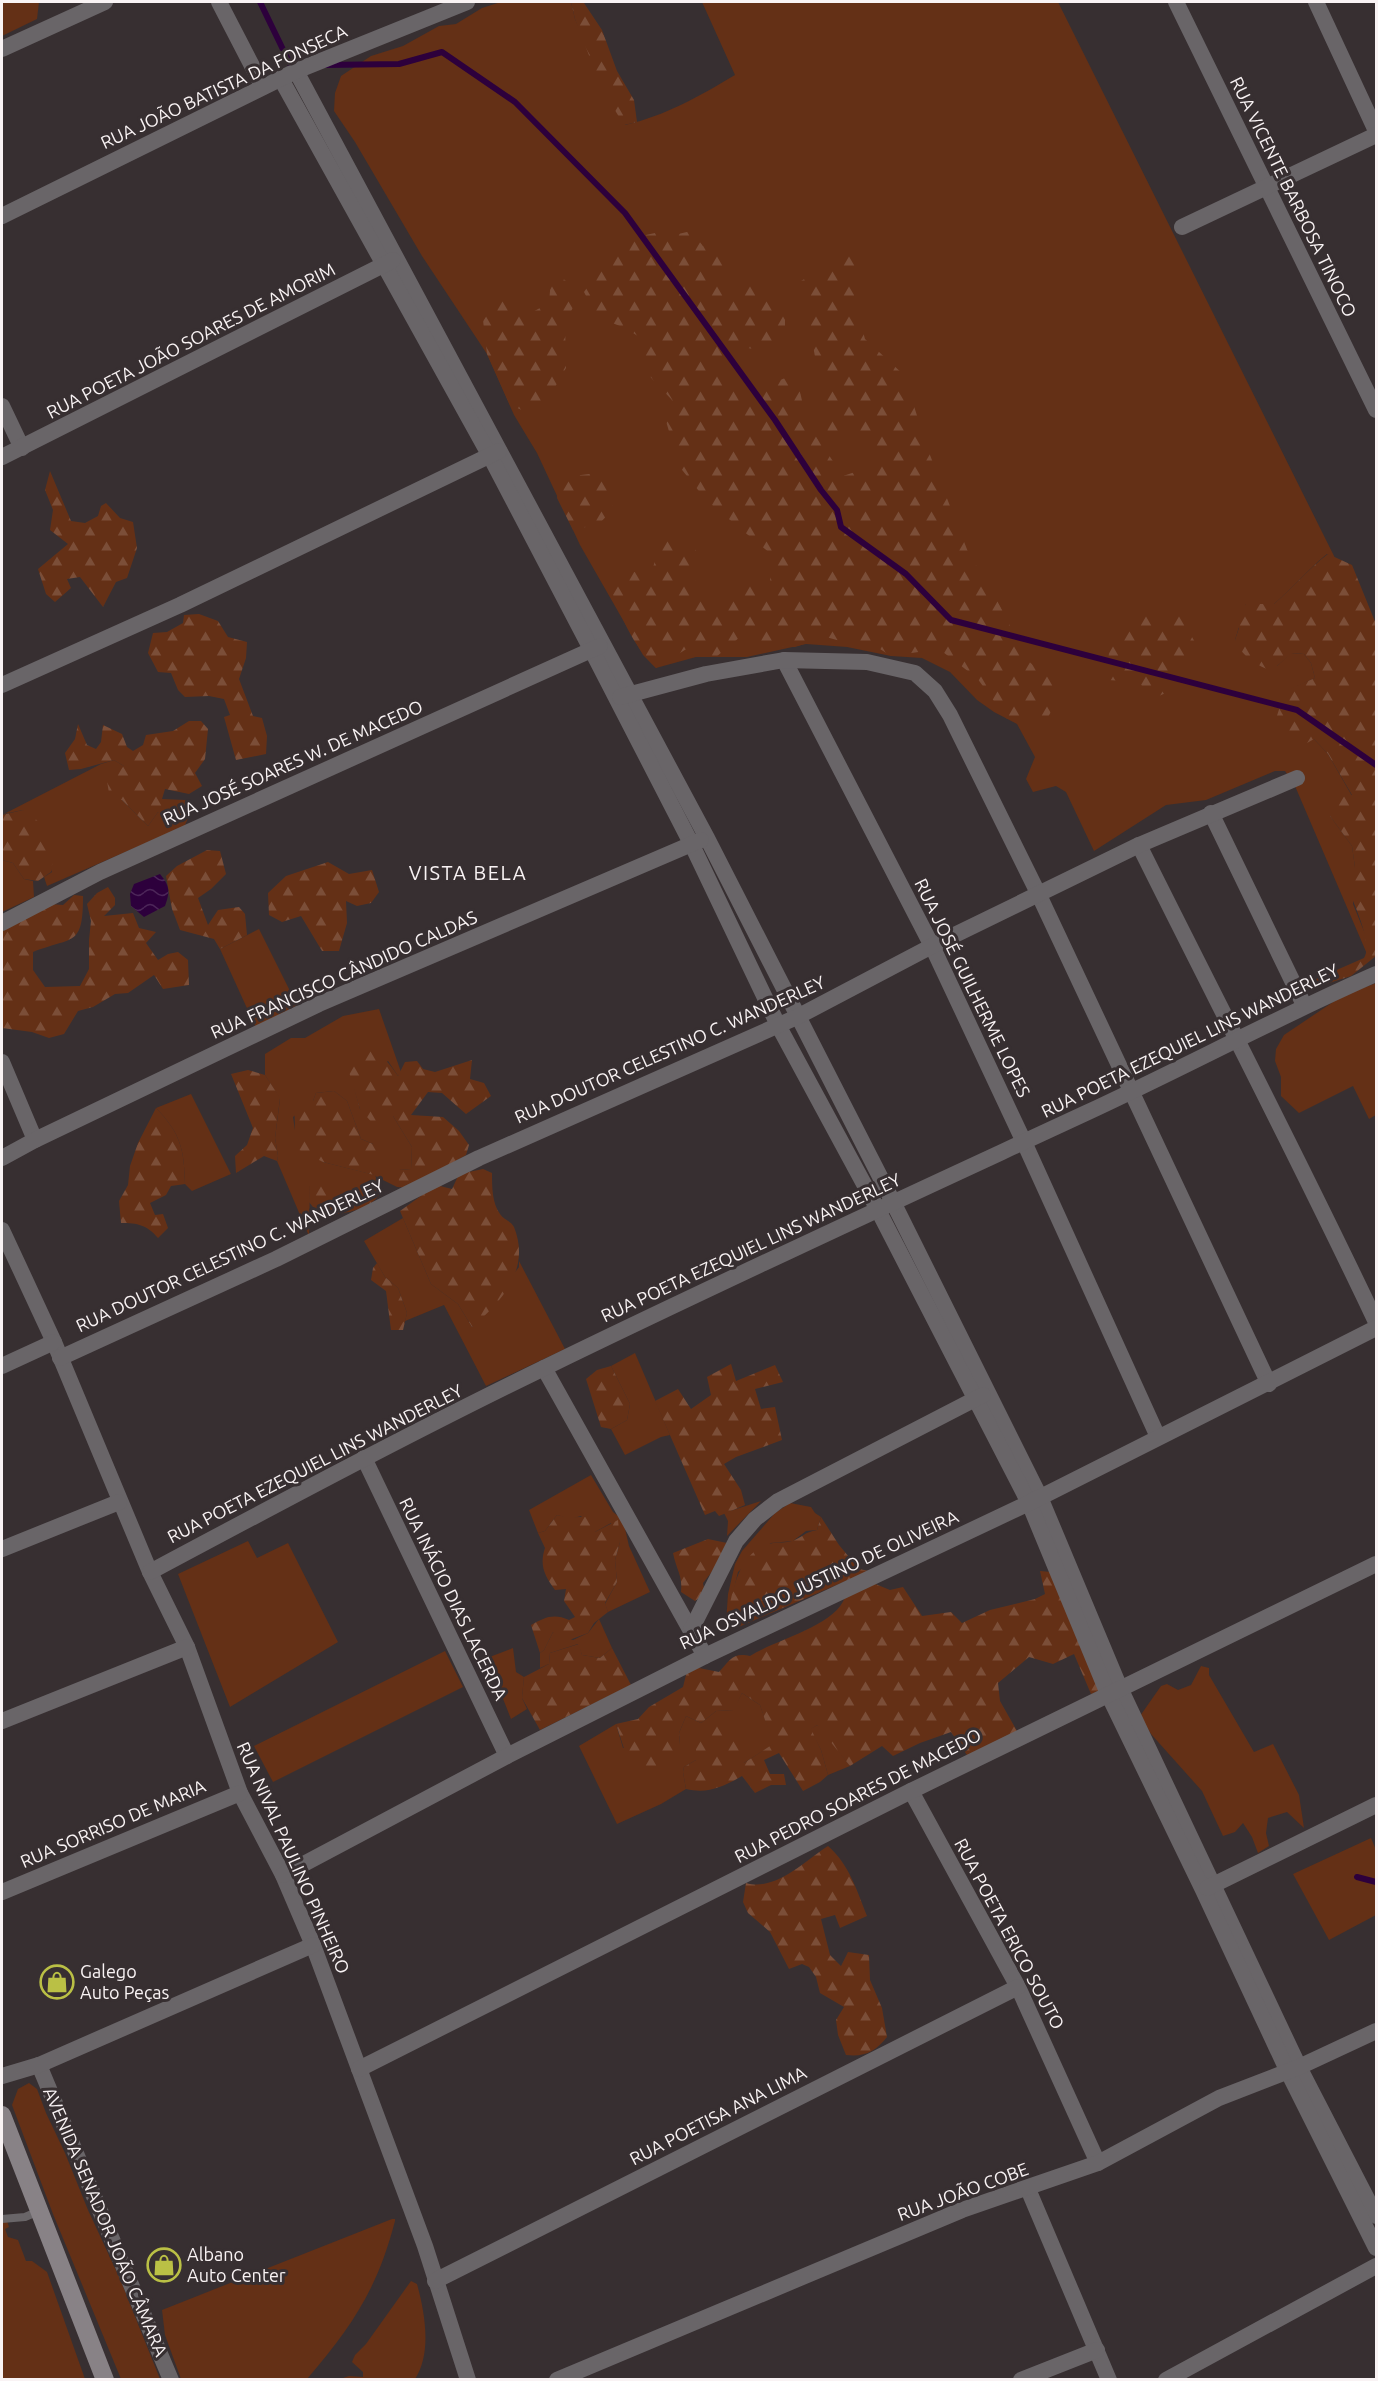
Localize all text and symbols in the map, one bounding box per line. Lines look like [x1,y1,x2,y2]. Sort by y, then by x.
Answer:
street label: RUA JOÃO BATISTA DA FONSECA [97,19,350,152]
street label: RUA VICENTE BARBOSA TINOCO [1227,73,1361,320]
street label: RUA POETA JOÃO SOARES DE AMORIM [43,257,338,422]
street label: RUA JOSÉ SOARES W. DE MACEDO [159,695,426,829]
district label: VISTA BELA [409,861,527,884]
street label: RUA JOSÉ GUILHERME LOPES [911,875,1035,1100]
street label: RUA FRANCISCO CÂNDIDO CALDAS [207,905,480,1042]
street label: RUA POETA EZEQUIEL LINS WANDERLEY [1038,959,1342,1122]
street label: RUA DOUTOR CELESTINO C. WANDERLEY [511,971,828,1127]
street label: RUA POETA EZEQUIEL LINS WANDERLEY [598,1168,904,1326]
street label: RUA DOUTOR CELESTINO C. WANDERLEY [72,1175,387,1335]
street label: RUA POETA EZEQUIEL LINS WANDERLEY [164,1379,466,1547]
street label: RUA INÁCIO DIAS LACERDA [396,1494,513,1703]
street label: RUA OSVALDO JUSTINO DE OLIVEIRA [676,1505,961,1653]
street label: RUA PEDRO SOARES DE MACEDO [731,1724,984,1866]
street label: RUA NIVAL PAULINO PINHEIRO [234,1739,354,1977]
street label: RUA SORRISO DE MARIA [17,1775,208,1871]
street label: RUA POETA ERICO SOUTO [951,1835,1069,2032]
place label: Galego Auto Peças [80,1961,170,2002]
shop icon: Galego Auto Peças [39,1964,75,2000]
street label: RUA POETISA ANA LIMA [626,2062,809,2168]
street label: AVENIDA SENADOR JOÃO CÂMARA [40,2084,173,2359]
street label: RUA JOÃO COBE [894,2157,1031,2224]
place label: Albano Auto Center [187,2244,286,2285]
shop icon: Albano Auto Center [146,2247,182,2283]

